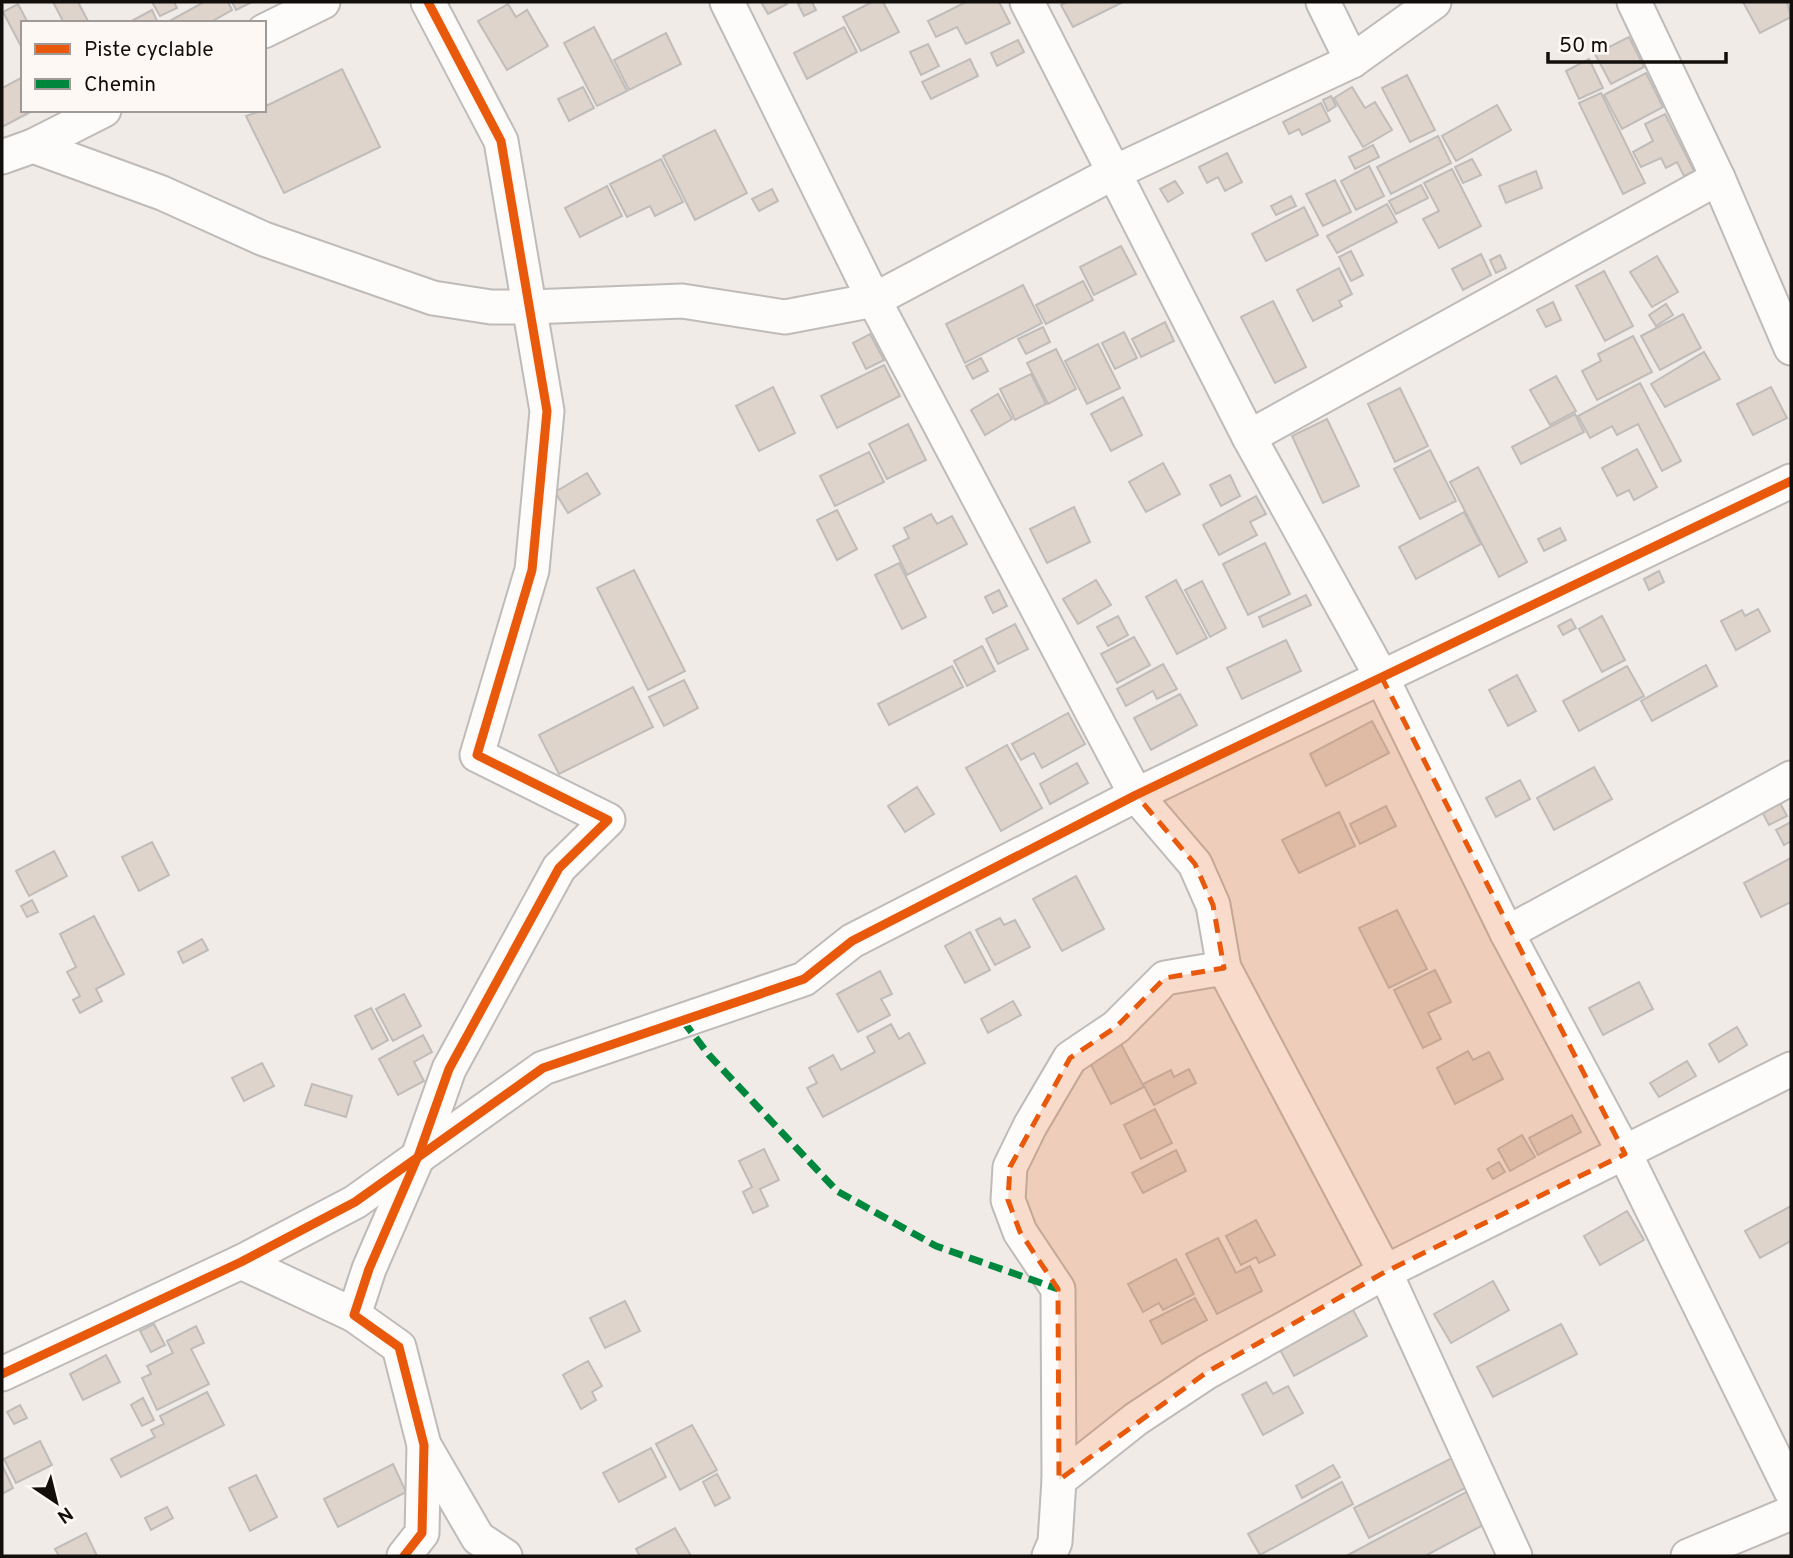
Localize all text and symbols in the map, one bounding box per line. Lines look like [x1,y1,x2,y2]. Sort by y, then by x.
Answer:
legend [21,21,266,112]
scale bar [1548,21,1727,65]
text: 50 m [1559,33,1608,60]
text: Piste cyclable [84,37,214,64]
text: Chemin [84,72,156,99]
north arrow [21,1467,91,1537]
text: N [52,1501,77,1528]

